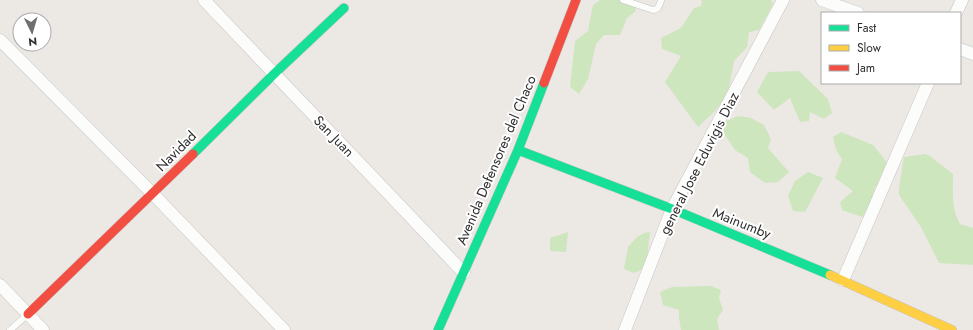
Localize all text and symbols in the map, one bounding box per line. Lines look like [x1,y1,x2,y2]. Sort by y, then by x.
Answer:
north arrow [12,12,52,52]
legend [821,12,961,84]
text: Fast [857,19,876,37]
text: N [28,34,38,50]
text: Slow [857,39,882,57]
text: Jam [855,59,875,77]
street label: Avenida Defensores del Chaco [451,72,541,248]
street label: general Jose Eduvigis Diaz [654,88,744,238]
street label: San Juan [309,111,359,161]
street label: Navidad [151,126,201,176]
street label: Mainumby [710,202,775,244]

